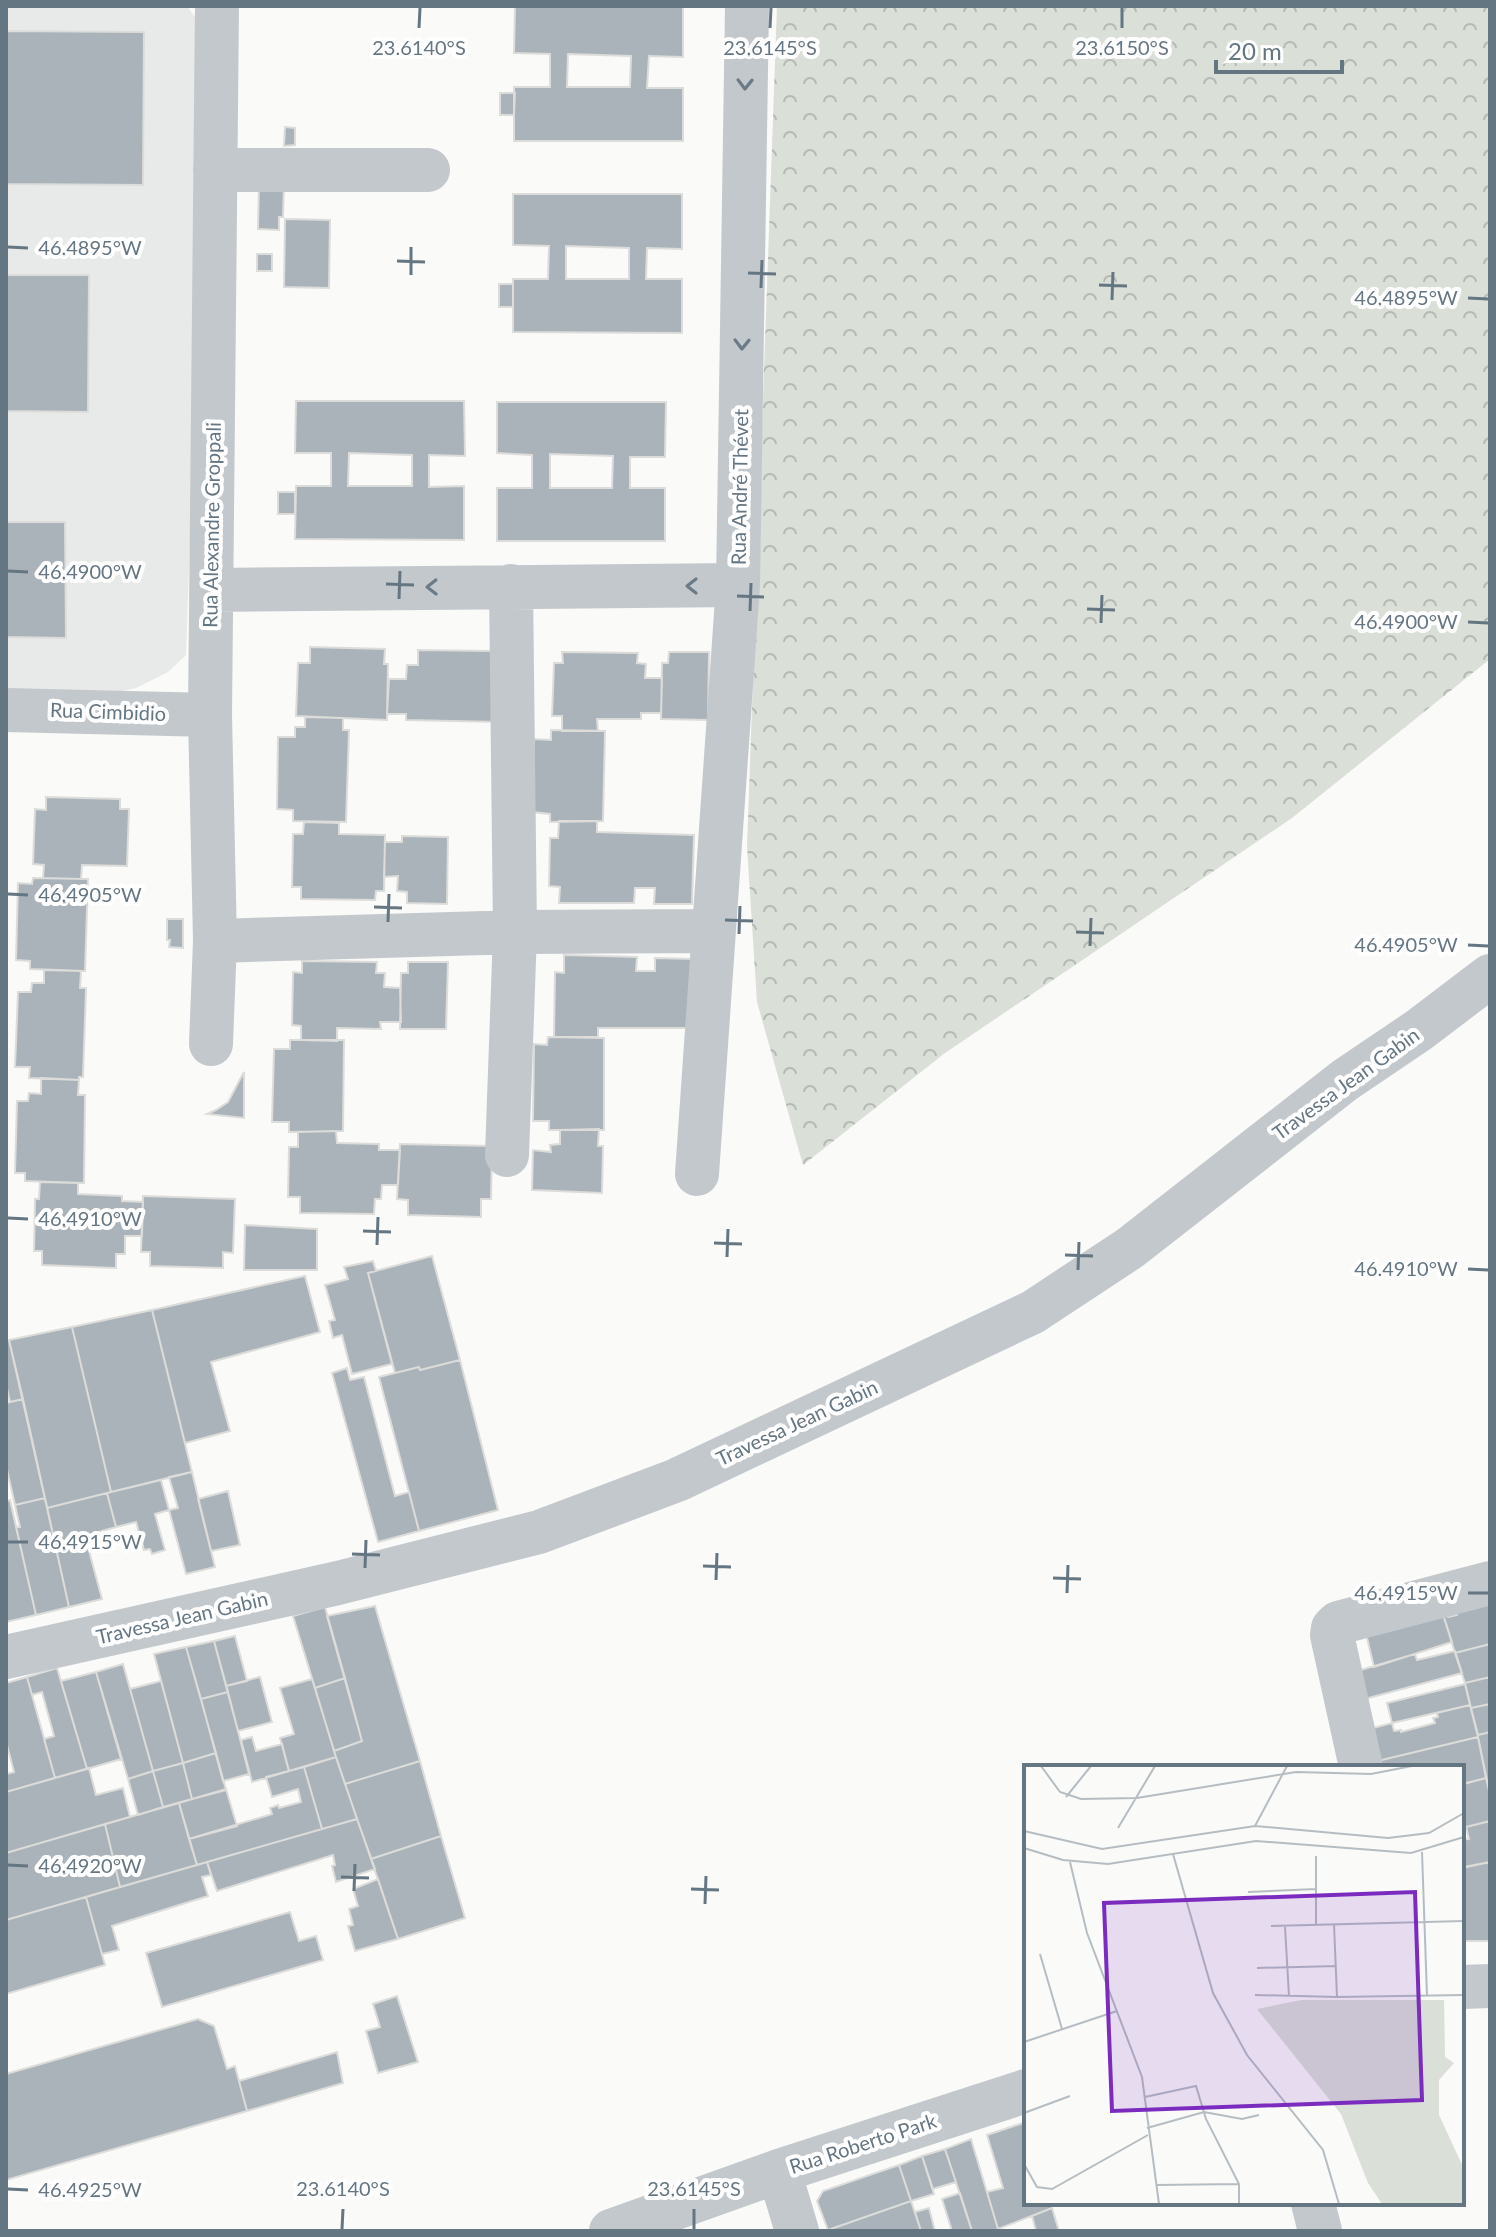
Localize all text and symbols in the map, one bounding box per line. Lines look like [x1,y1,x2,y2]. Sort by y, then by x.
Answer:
scale bar [1216,24,1342,74]
text: 23.6140°S [372,35,466,59]
text: 23.6145°S [723,35,817,59]
text: 23.6150°S [1075,35,1169,59]
text: 20 m [1228,36,1282,65]
one-way arrow [737,78,754,91]
text: 46.4895°W [38,235,142,259]
text: 46.4895°W [1354,285,1458,309]
one-way arrow [733,338,751,351]
street label: Rua André Thévet [726,409,752,565]
street label: Rua Alexandre Groppali [197,422,225,628]
text: 46.4900°W [38,559,142,583]
one-way arrow [685,577,698,595]
one-way arrow [425,579,438,596]
text: 46.4900°W [1354,609,1458,633]
street label: Rua Cimbidio [50,697,167,725]
text: 46.4905°W [38,882,142,906]
text: 46.4905°W [1354,932,1458,956]
street label: Travessa Jean Gabin [1267,1022,1423,1144]
text: 46.4910°W [38,1206,142,1230]
text: 46.4910°W [1354,1256,1458,1280]
street label: Travessa Jean Gabin [712,1374,881,1470]
text: 46.4915°W [38,1529,142,1553]
text: 46.4915°W [1354,1580,1458,1604]
street label: Travessa Jean Gabin [94,1586,270,1648]
inset map [1024,1765,1464,2205]
text: 46.4920°W [38,1853,142,1877]
street label: Rua Roberto Park [786,2108,940,2178]
text: 23.6140°S [296,2176,390,2200]
text: 23.6145°S [647,2176,741,2200]
text: 46.4925°W [38,2177,142,2201]

